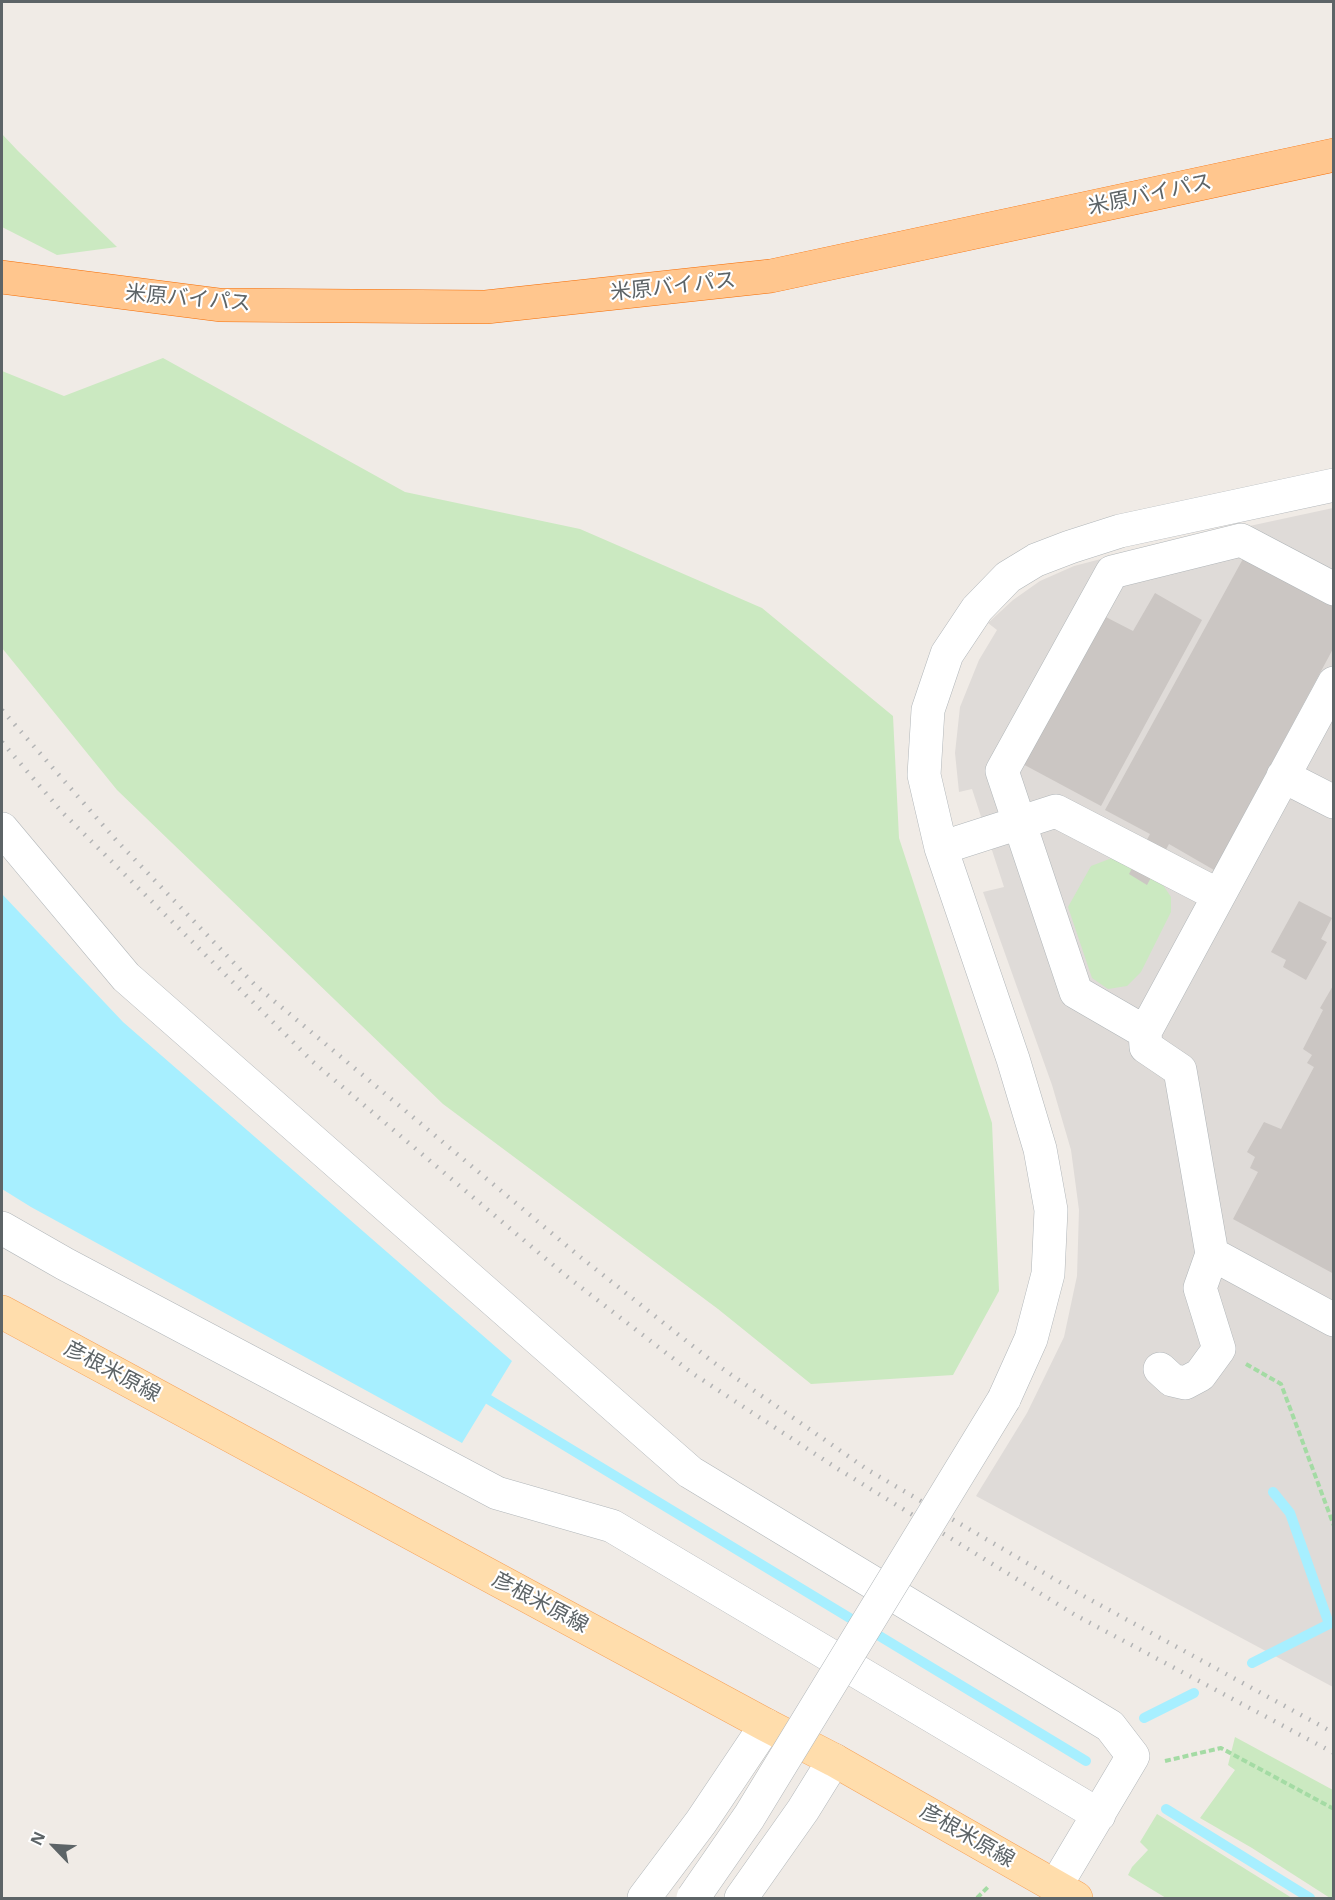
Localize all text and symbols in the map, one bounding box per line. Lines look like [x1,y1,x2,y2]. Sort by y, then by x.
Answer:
street label: 米原バイパス [1086,170,1214,220]
street label: 米原バイパス [609,268,737,306]
street label: 米原バイパス [124,281,252,317]
street label: 彦根米原線 [60,1336,164,1408]
street label: 彦根米原線 [488,1567,592,1639]
street label: 彦根米原線 [915,1799,1019,1873]
north arrow [24,1816,84,1876]
text: N [25,1828,50,1849]

